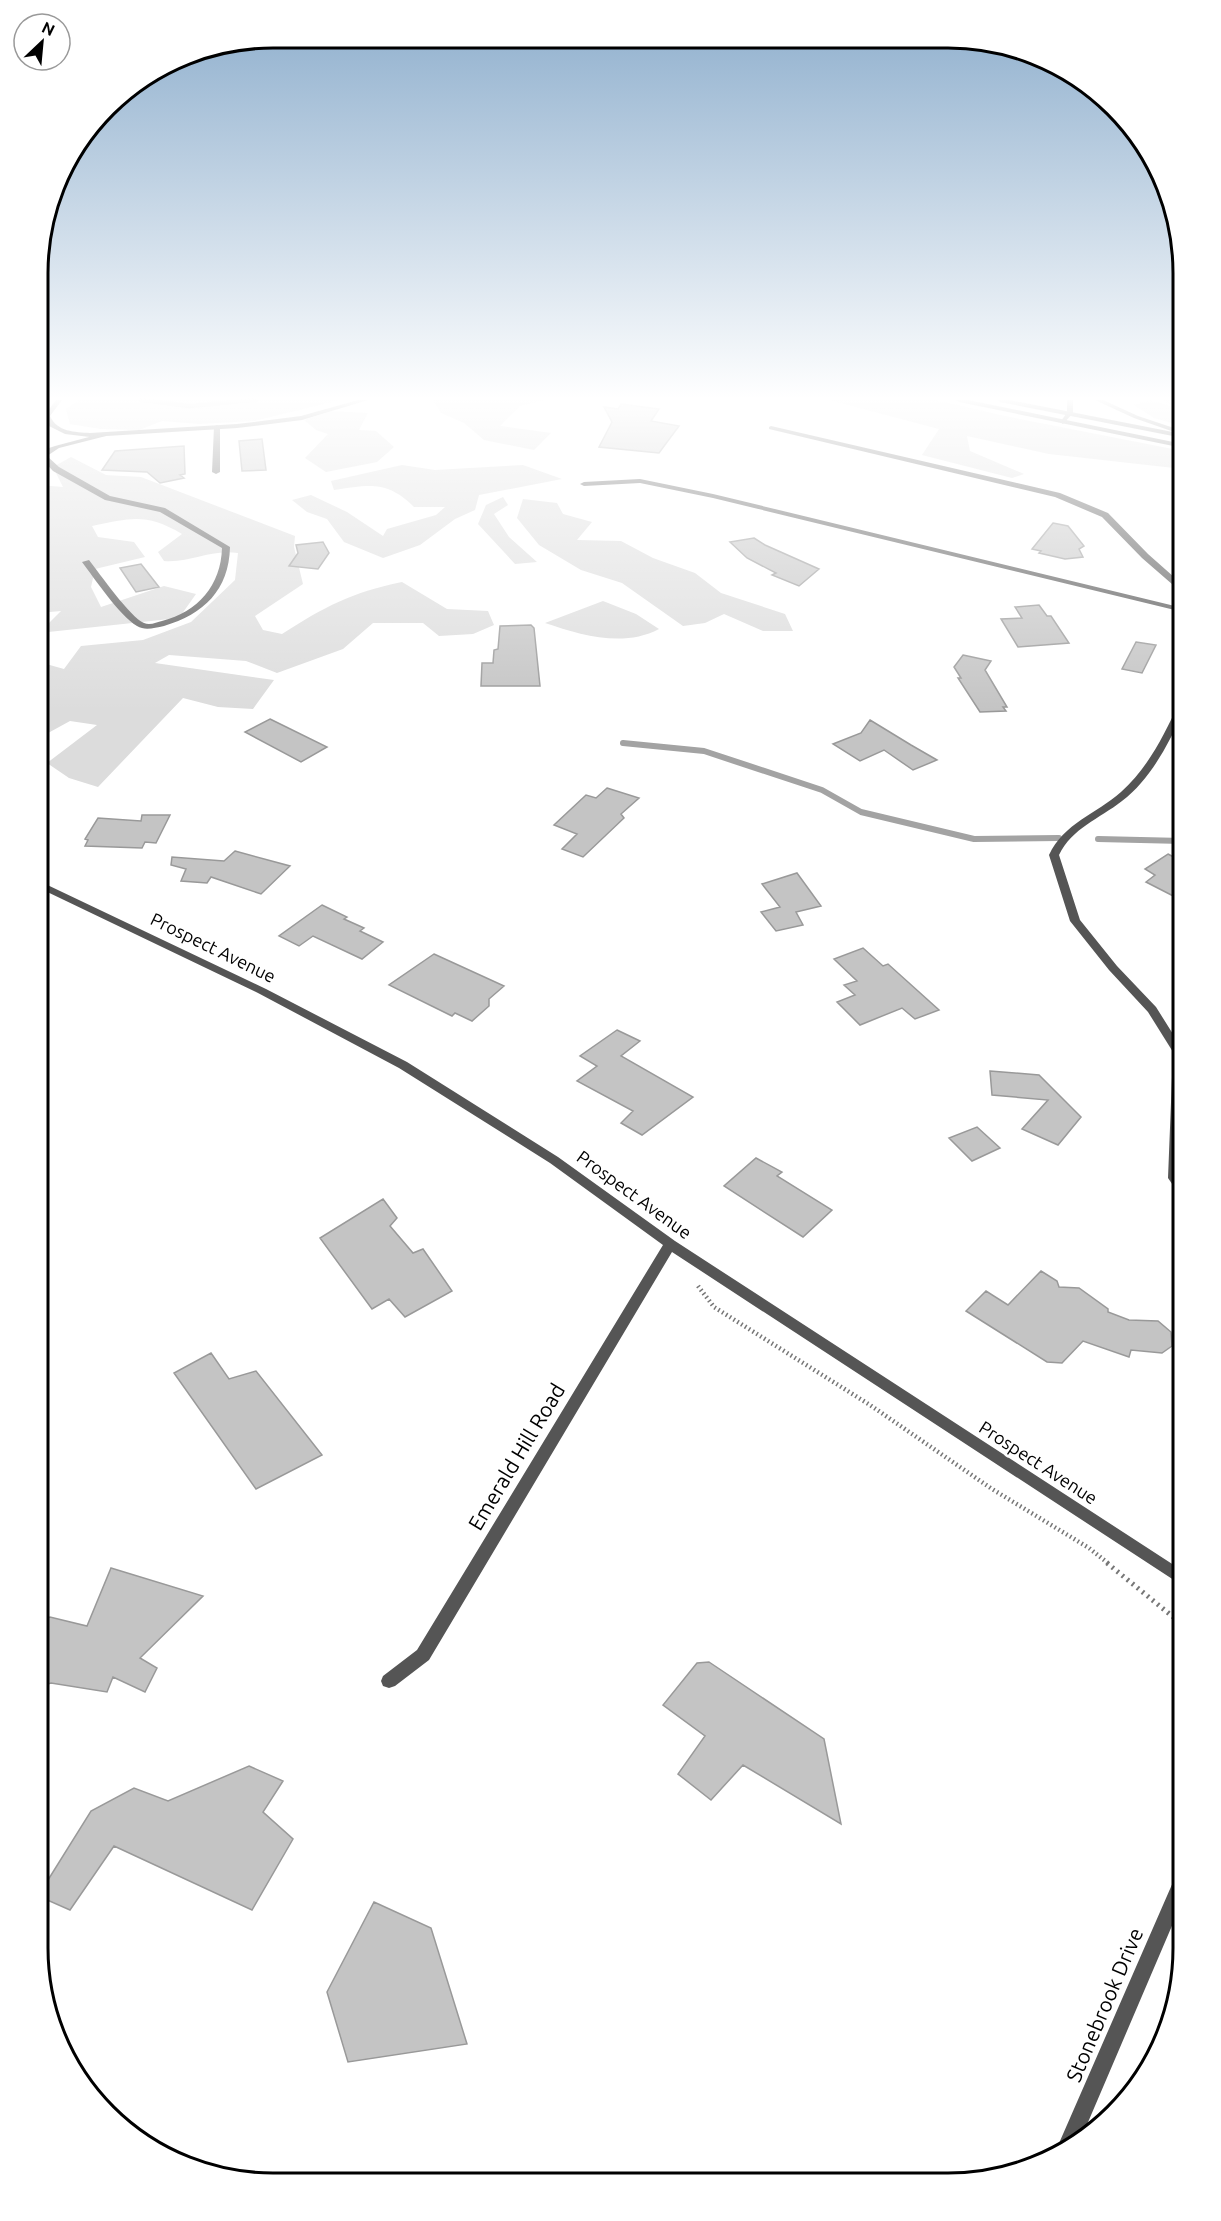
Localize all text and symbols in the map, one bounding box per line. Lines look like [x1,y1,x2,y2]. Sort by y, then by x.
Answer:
north arrow [12,12,72,72]
text: N [39,18,58,39]
street label: Prospect Avenue [148,908,279,986]
street label: Prospect Avenue [573,1146,696,1242]
street label: Emerald Hill Road [463,1379,569,1534]
street label: Prospect Avenue [976,1417,1101,1508]
street label: Stonebrook Drive [1061,1924,1147,2085]

